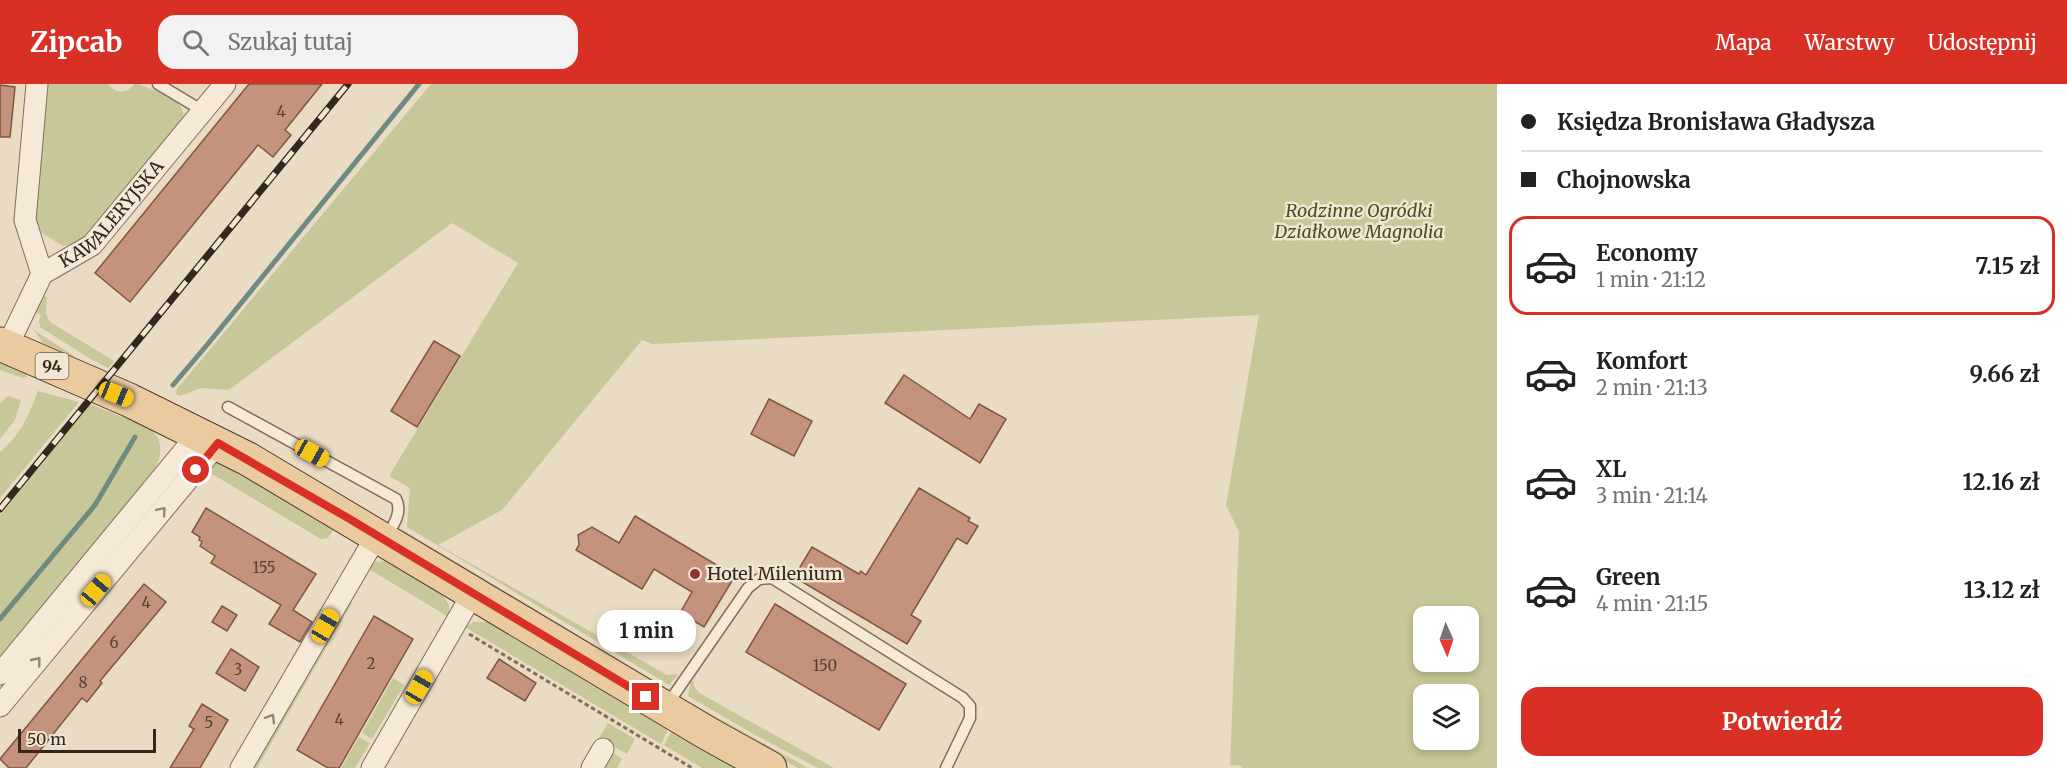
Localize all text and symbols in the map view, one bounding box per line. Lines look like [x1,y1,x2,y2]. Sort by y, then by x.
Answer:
search box [158,15,578,69]
text: Zipcab [30,24,122,60]
icon: search [179,26,212,59]
text: Szukaj tutaj [227,28,353,56]
text: Mapa [1715,29,1772,56]
text: Warstwy [1805,29,1895,56]
text: Udostępnij [1928,29,2037,56]
house number: 4 [276,102,286,121]
text: Księdza Bronisława Gładysza [1557,108,1875,136]
street label: KAWALERYJSKA [55,155,169,273]
text: Chojnowska [1557,166,1691,194]
park label: Rodzinne Ogródki Działkowe Magnolia [1274,199,1443,243]
icon: car [1524,239,1578,293]
text: Economy [1596,239,1697,267]
text: 7.15 zł [1975,252,2040,280]
text: 1 min · 21:12 [1596,267,1706,292]
icon: car [1524,347,1578,401]
text: Komfort [1596,347,1688,375]
road number: 94 [36,353,68,379]
text: 9.66 zł [1969,360,2040,388]
text: 2 min · 21:13 [1596,375,1708,400]
car [96,379,136,409]
car [292,436,332,470]
icon: car [1524,455,1578,509]
text: XL [1596,455,1626,483]
route start [182,456,209,483]
text: 12.16 zł [1962,468,2040,496]
text: 3 min · 21:14 [1596,483,1708,508]
one-way arrow [155,507,166,518]
house number: 155 [252,558,276,577]
place label: Hotel Milenium [707,562,843,585]
icon: car [1524,563,1578,617]
text: Green [1596,563,1660,591]
marker: Hotel Milenium [688,567,702,581]
car [78,570,114,610]
text: 13.12 zł [1964,576,2040,604]
text: 4 min · 21:15 [1596,591,1708,616]
house number: 4 [141,593,151,612]
car [308,606,342,646]
north arrow [1413,606,1479,672]
map controls [1413,606,1479,750]
callout: 1 min [596,610,696,652]
text: 1 min [619,618,674,643]
house number: 6 [109,633,119,652]
house number: 2 [367,654,376,673]
one-way arrow [30,656,41,667]
house number: 150 [813,656,837,675]
house number: 3 [234,660,242,679]
car [402,667,436,707]
house number: 8 [79,673,88,692]
route end [632,683,659,710]
button: layers [1413,684,1479,750]
button: Potwierdź [1521,687,2043,756]
house number: 4 [334,710,344,729]
house number: 5 [205,713,213,732]
one-way arrow [263,714,275,724]
scale bar [18,726,156,754]
text: 50 m [27,729,66,749]

